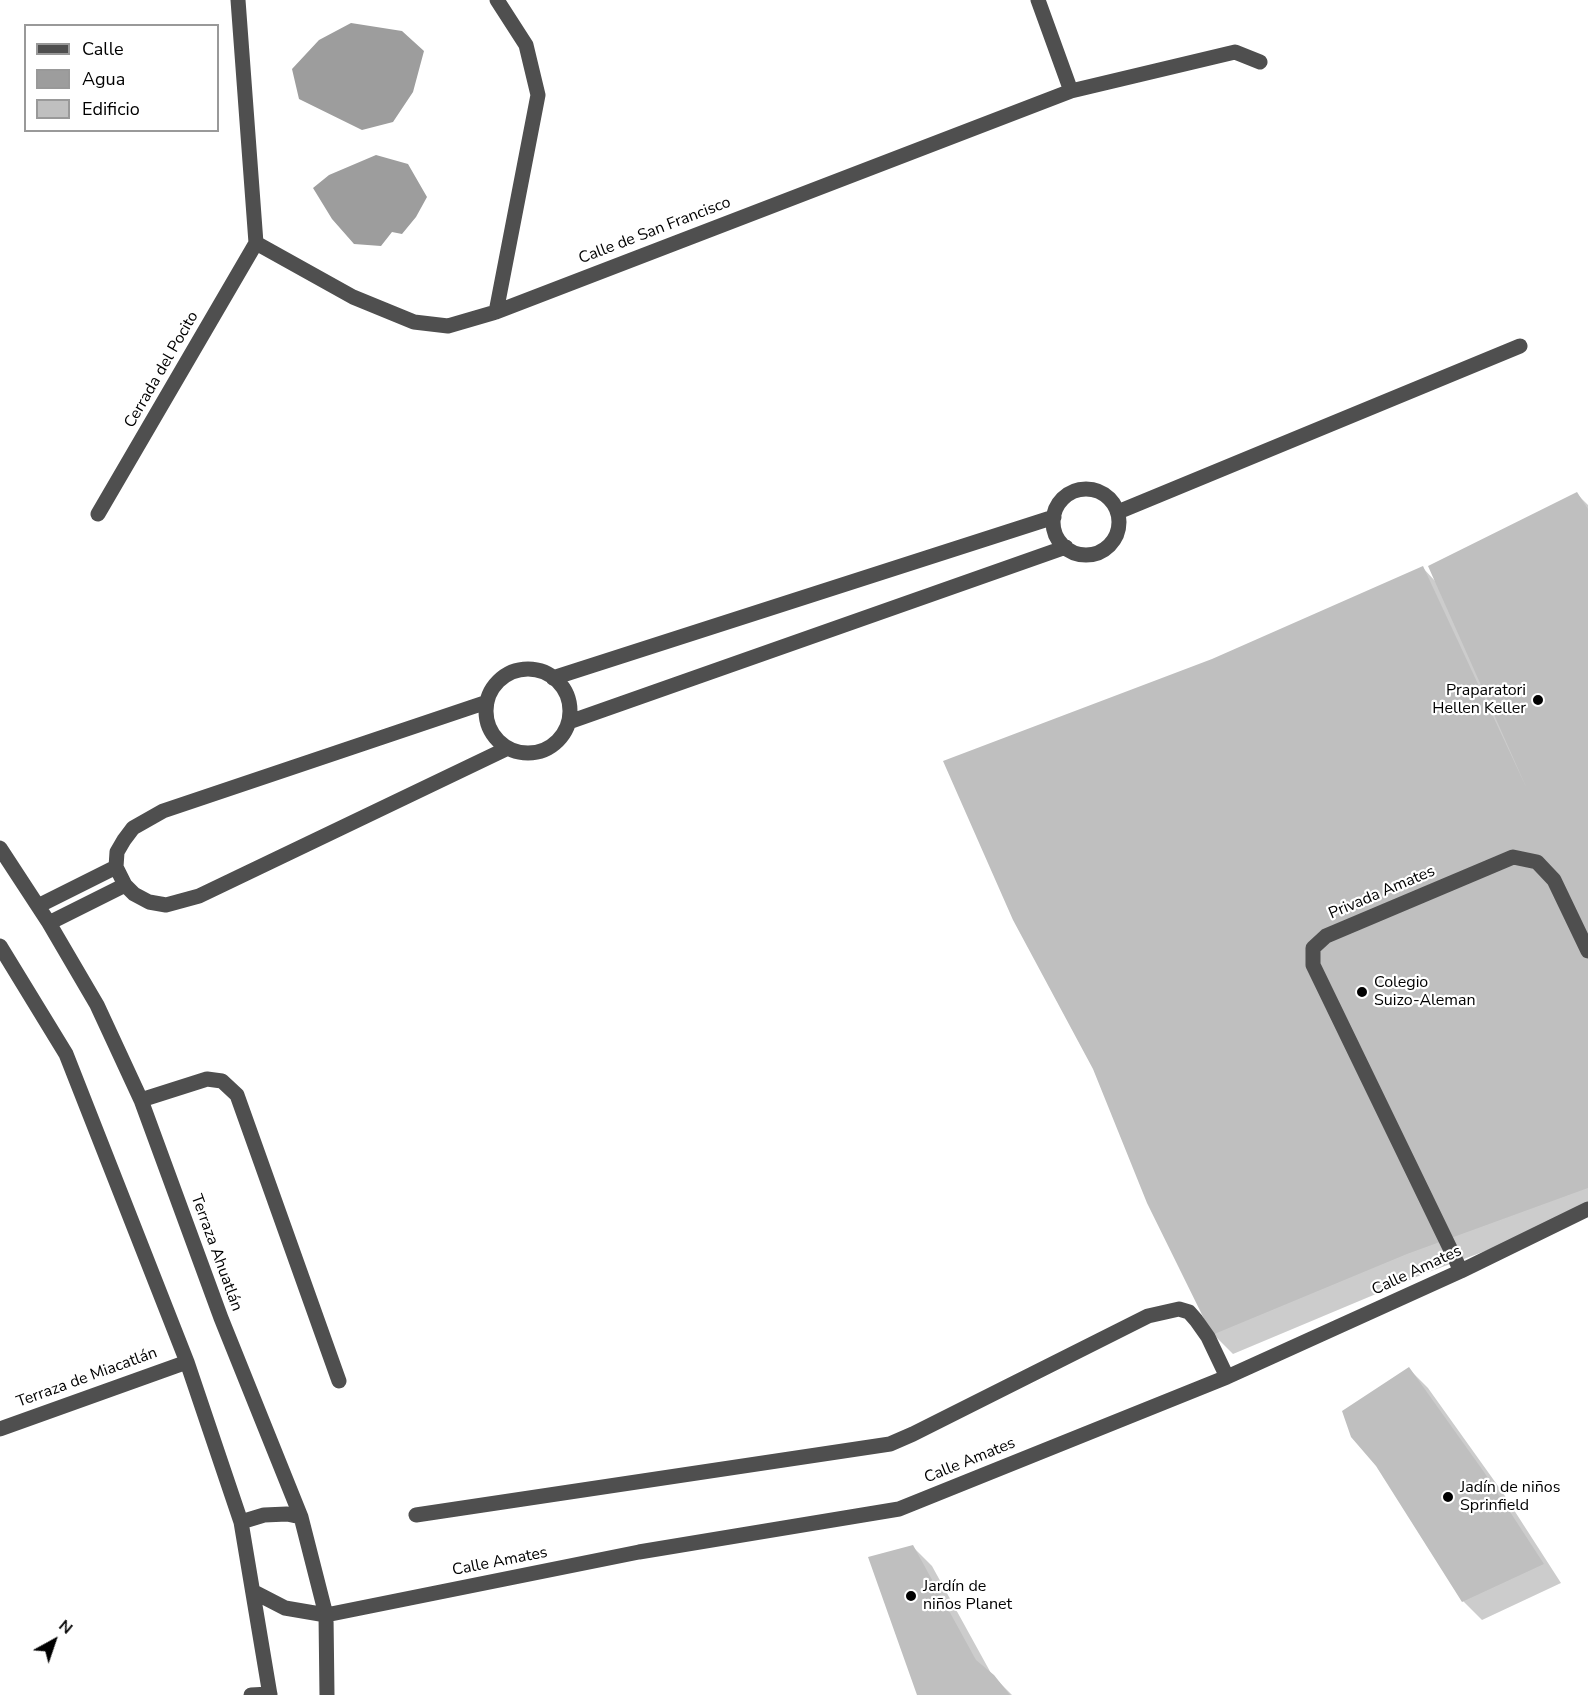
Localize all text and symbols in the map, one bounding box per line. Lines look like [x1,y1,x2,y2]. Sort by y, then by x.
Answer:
legend [24,24,219,132]
text: Calle [82,37,124,61]
text: Agua [82,67,125,91]
text: Edificio [82,97,140,121]
street label: Calle de San Francisco [576,193,734,269]
street label: Cerrada del Pocito [121,308,203,432]
place label: Praparatori Hellen Keller [1432,681,1526,719]
marker: Praparatori Hellen Keller [1531,693,1545,707]
street label: Privada Amates [1326,862,1438,924]
place label: Colegio Suizo-Aleman [1374,973,1475,1011]
marker: Colegio Suizo-Aleman [1355,985,1369,999]
street label: Terraza Ahuatlán [186,1192,246,1314]
street label: Calle Amates [1369,1242,1465,1300]
street label: Terraza de Miacatlán [14,1344,160,1412]
street label: Calle Amates [922,1434,1018,1488]
place label: Jadín de niños Sprinfield [1460,1478,1560,1516]
marker: Jadín de niños Sprinfield [1441,1490,1455,1504]
street label: Calle Amates [451,1543,549,1581]
place label: Jardín de niños Planet [923,1577,1012,1615]
marker: Jardín de niños Planet [904,1589,918,1603]
north arrow [24,1611,84,1671]
text: N [54,1615,77,1639]

